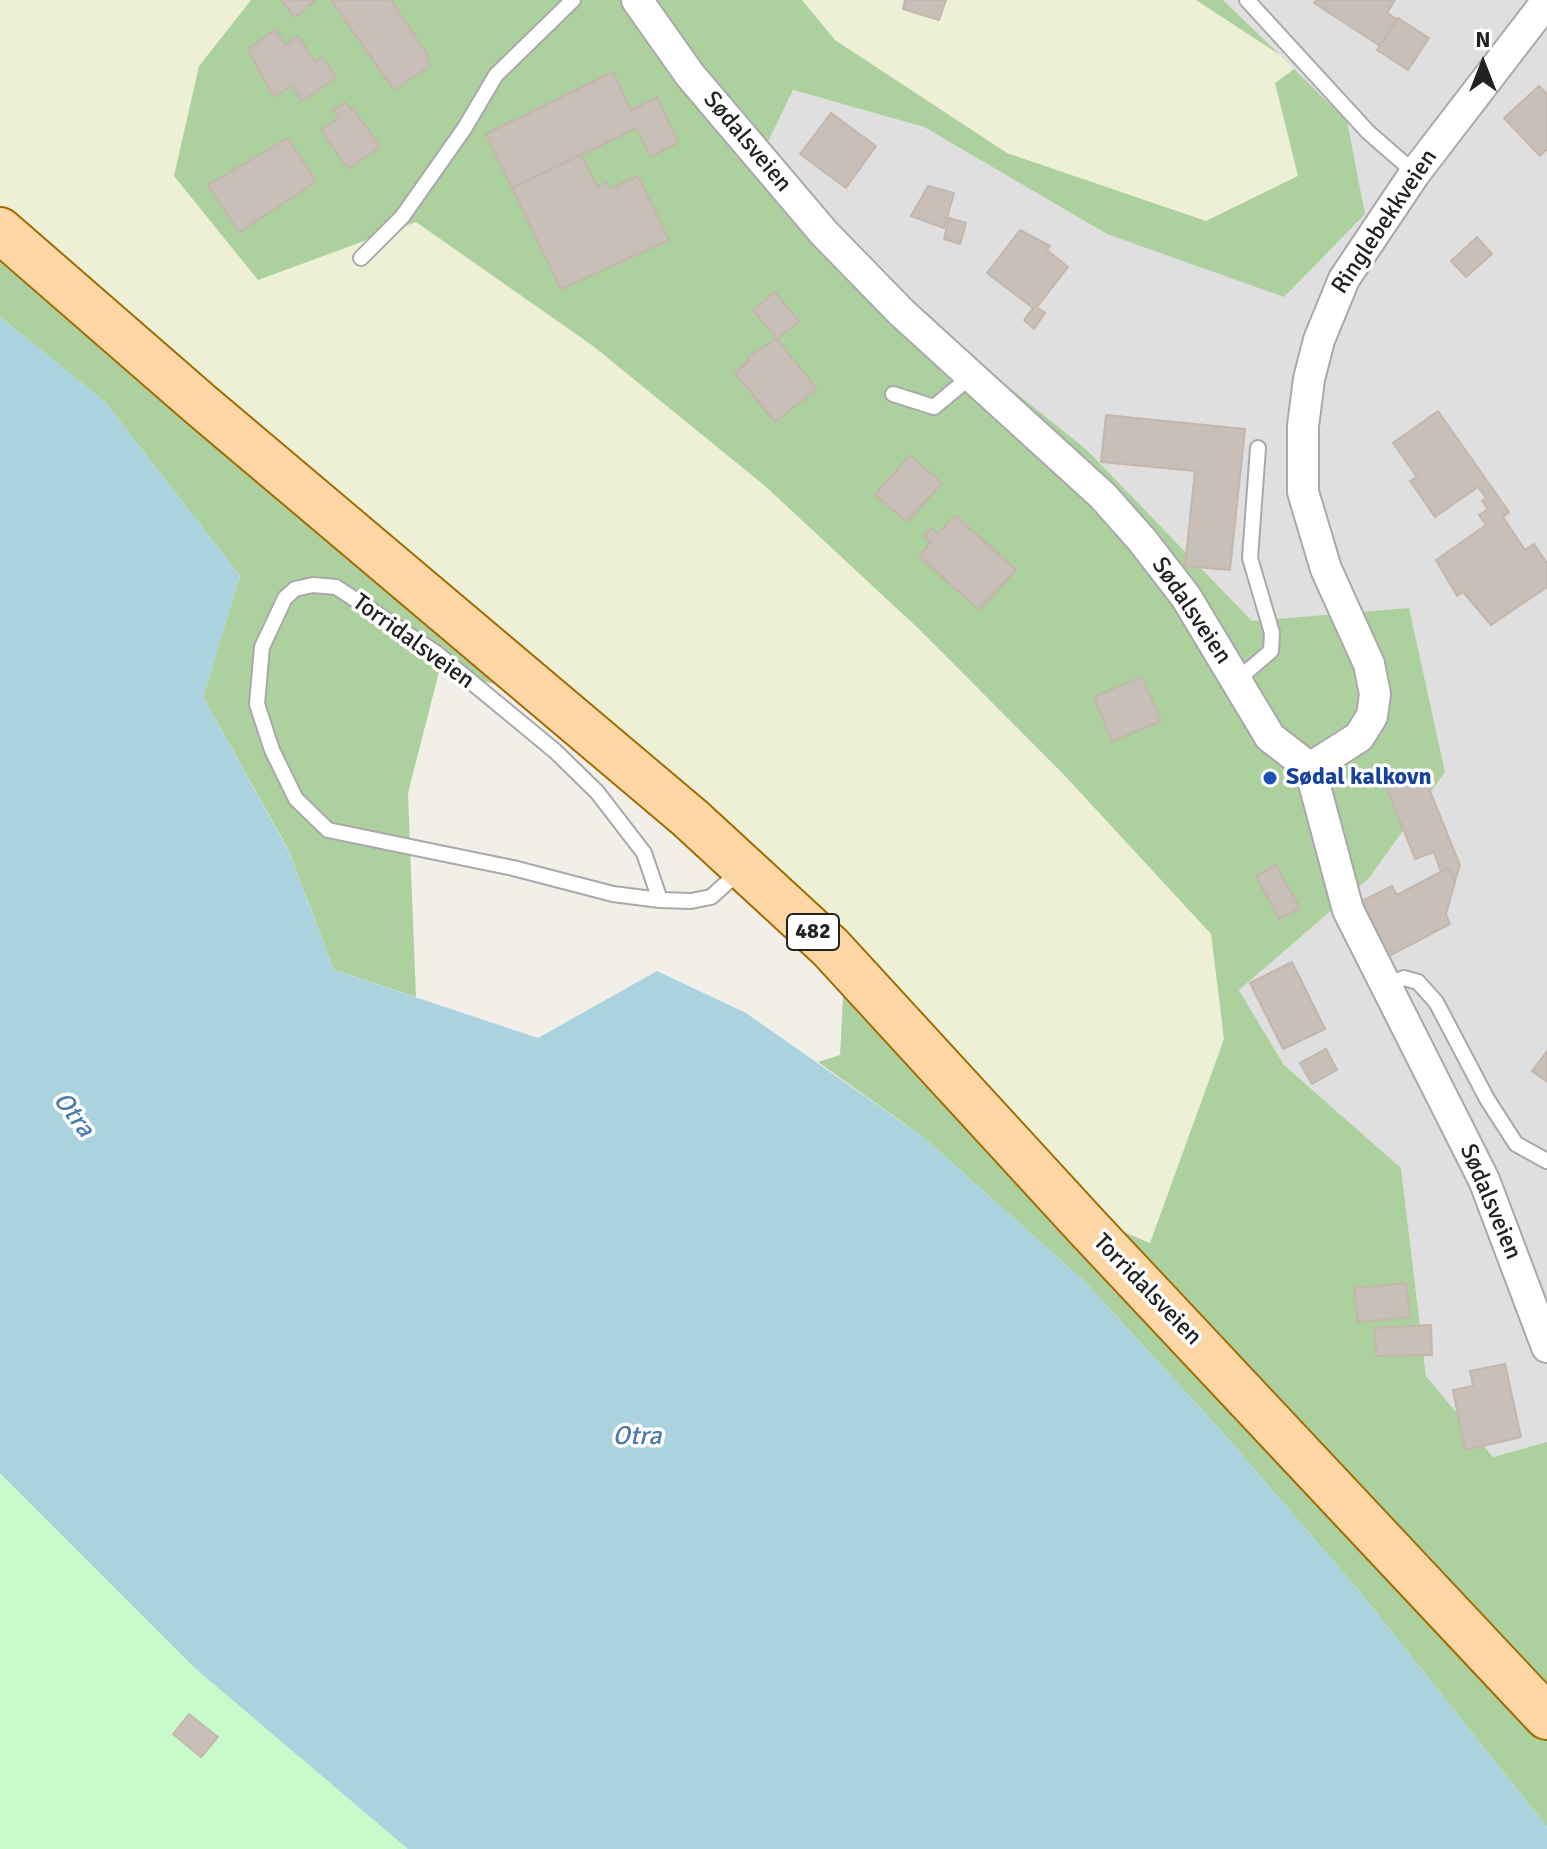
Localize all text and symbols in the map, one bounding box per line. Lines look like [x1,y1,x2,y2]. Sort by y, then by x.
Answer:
north arrow [1443,24,1523,104]
text: N [1475,26,1491,53]
street label: Sødalsveien [697,86,797,198]
street label: Ringlebekkveien [1326,144,1444,300]
street label: Sødalsveien [1145,552,1237,670]
street label: Torridalsveien [346,588,480,696]
place label: Sødal kalkovn [1286,764,1432,792]
marker: Sødal kalkovn [1261,769,1279,787]
road number: 482 [787,914,839,950]
water label: Otra [46,1086,100,1144]
street label: Sødalsveien [1453,1140,1527,1264]
street label: Torridalsveien [1087,1228,1207,1352]
water label: Otra [613,1421,661,1453]

